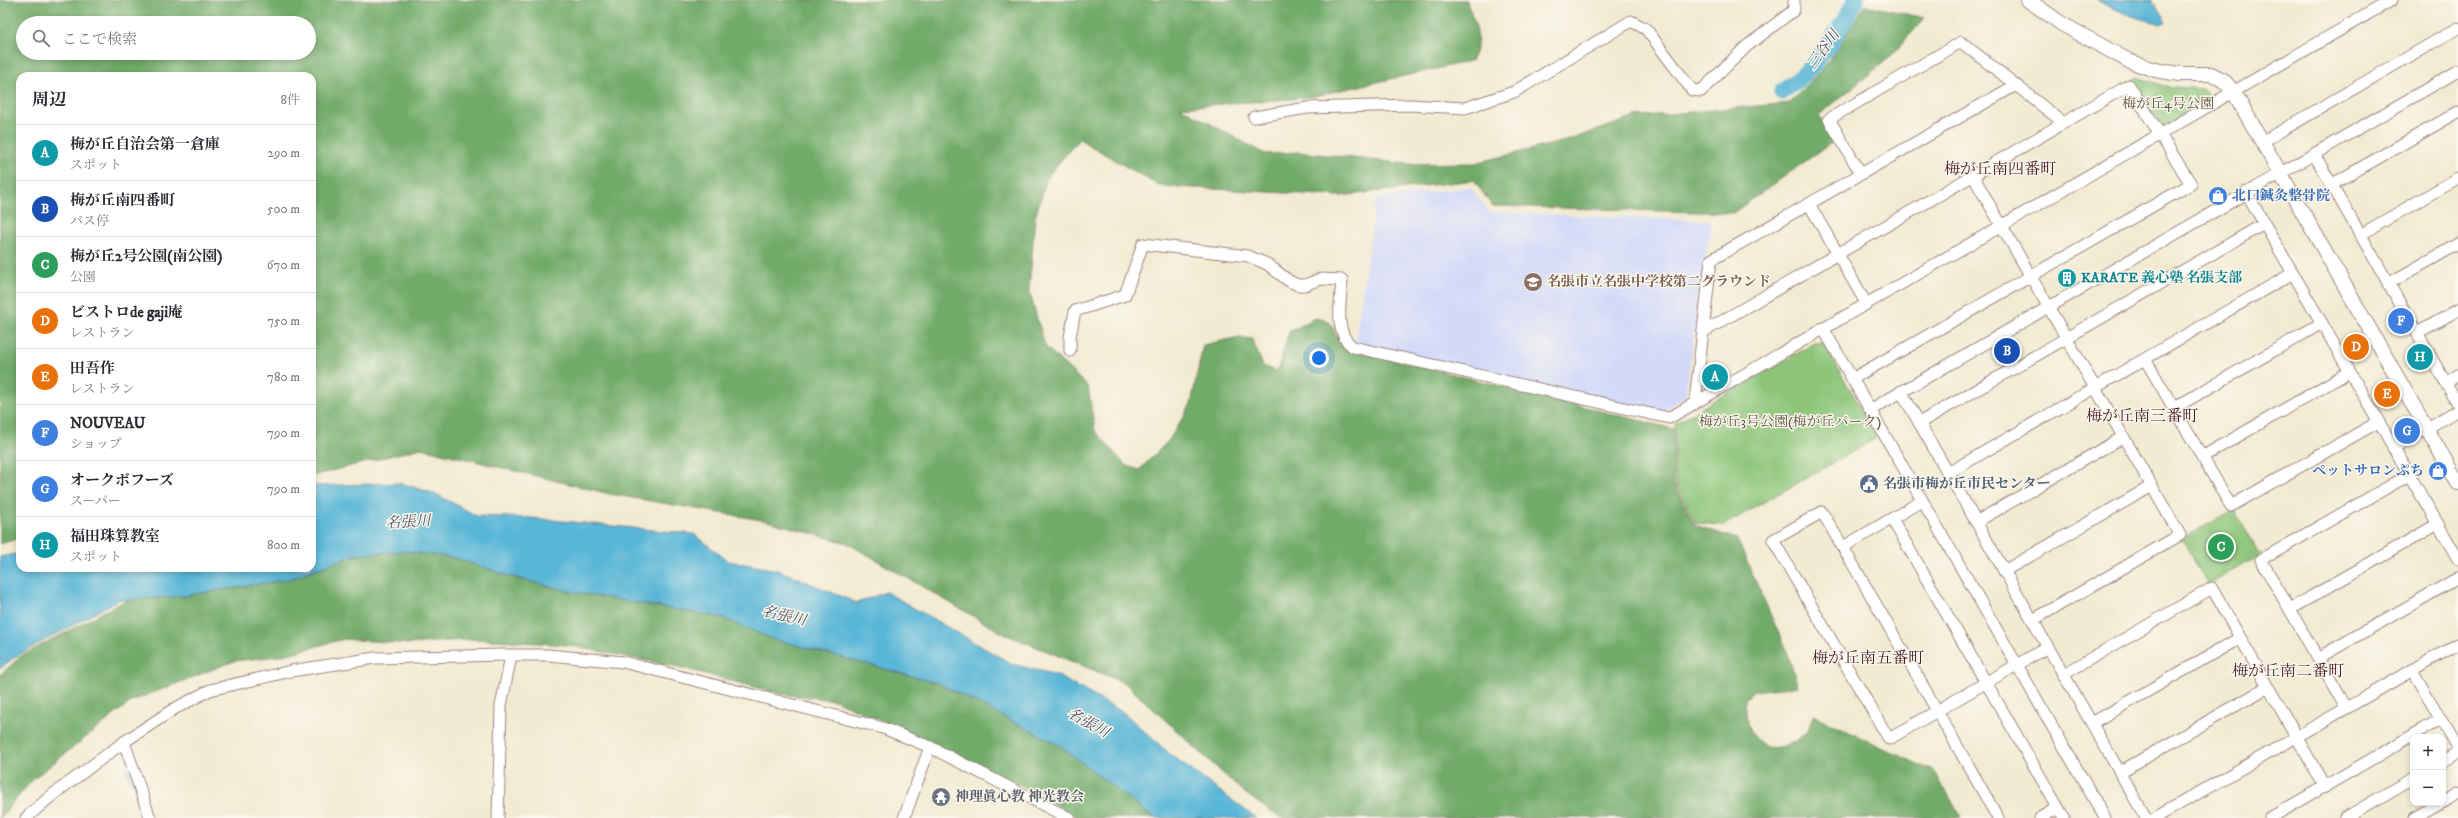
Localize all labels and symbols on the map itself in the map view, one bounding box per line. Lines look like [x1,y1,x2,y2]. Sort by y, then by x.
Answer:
water label: 三谷川 [1802,25,1845,74]
park label: 梅が丘4号公園 [2122,95,2214,113]
district label: 梅が丘南四番町 [1944,159,2056,179]
shop icon: 北口鍼灸整骨院 [2207,185,2229,207]
place label: 北口鍼灸整骨院 [2232,187,2330,205]
building icon: KARATE 義心塾 名張支部 [2056,267,2078,289]
place label: KARATE 義心塾 名張支部 [2081,269,2242,287]
school or university icon: 名張市立名張中学校第二グラウンド [1522,271,1544,293]
place label: 名張市立名張中学校第二グラウンド [1547,273,1771,291]
pin: F [2388,306,2414,336]
pin: D [2343,332,2369,362]
pin: B [1994,336,2020,366]
pin: H [2407,342,2433,372]
your location [1309,348,1329,368]
pin: A [1702,362,1728,392]
pin: E [2374,379,2400,409]
district label: 梅が丘南三番町 [2086,406,2198,426]
park label: 梅が丘3号公園(梅が丘パーク) [1699,413,1882,431]
pin: G [2394,416,2420,446]
shop icon: ペットサロンぷち [2427,460,2449,482]
place label: ペットサロンぷち [2312,462,2424,480]
public building icon: 名張市梅が丘市民センター [1858,473,1880,495]
place label: 名張市梅が丘市民センター [1883,475,2050,493]
water label: 名張川 [385,511,433,533]
pin: C [2208,532,2234,562]
water label: 名張川 [760,602,810,631]
district label: 梅が丘南五番町 [1812,648,1924,668]
district label: 梅が丘南二番町 [2232,661,2344,681]
water label: 名張川 [1064,704,1114,743]
temple icon: 神理眞心教 神光教会 [930,786,952,808]
place label: 神理眞心教 神光教会 [955,788,1084,806]

